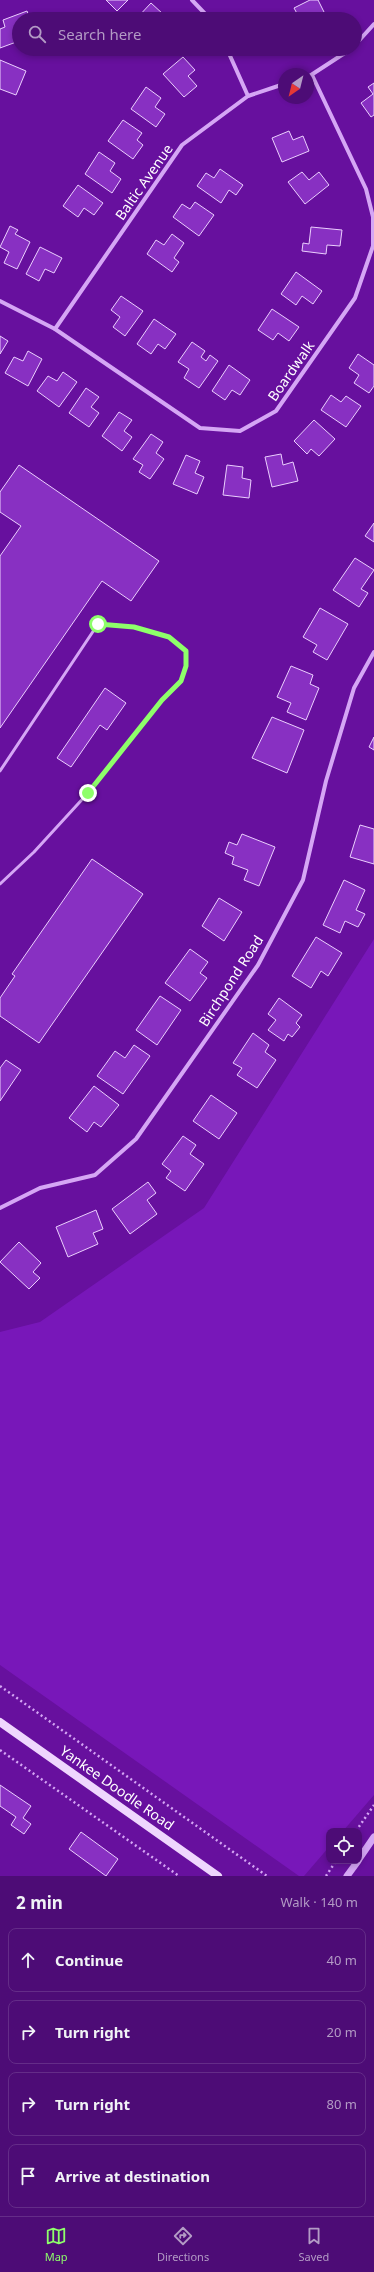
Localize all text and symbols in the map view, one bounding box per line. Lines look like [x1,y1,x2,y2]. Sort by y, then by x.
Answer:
search box [12,12,362,56]
icon: search [26,23,48,45]
text: Search here [58,24,141,44]
north arrow [278,68,314,104]
street label: Baltic Avenue [110,140,177,224]
street label: Boardwalk [263,336,319,405]
route start [89,615,107,633]
route end [79,784,97,802]
street label: Birchpond Road [194,931,267,1030]
street label: Yankee Doodle Road [56,1741,178,1834]
map controls [326,1828,362,1864]
button: locate [326,1828,362,1864]
text: 2 min [16,1891,63,1914]
text: Walk · 140 m [280,1893,358,1911]
icon: ahead [17,1949,39,1971]
text: Continue [55,1950,123,1970]
text: 40 m [327,1951,357,1969]
icon: right [17,2021,39,2043]
text: Turn right [55,2022,130,2042]
text: 20 m [327,2023,357,2041]
icon: right [17,2093,39,2115]
text: Turn right [55,2094,130,2114]
text: 80 m [327,2095,357,2113]
icon: arrive [17,2165,39,2187]
text: Arrive at destination [55,2166,210,2186]
tab: Map [45,2225,68,2264]
tab: Directions [157,2225,209,2264]
tab: Saved [299,2225,329,2264]

